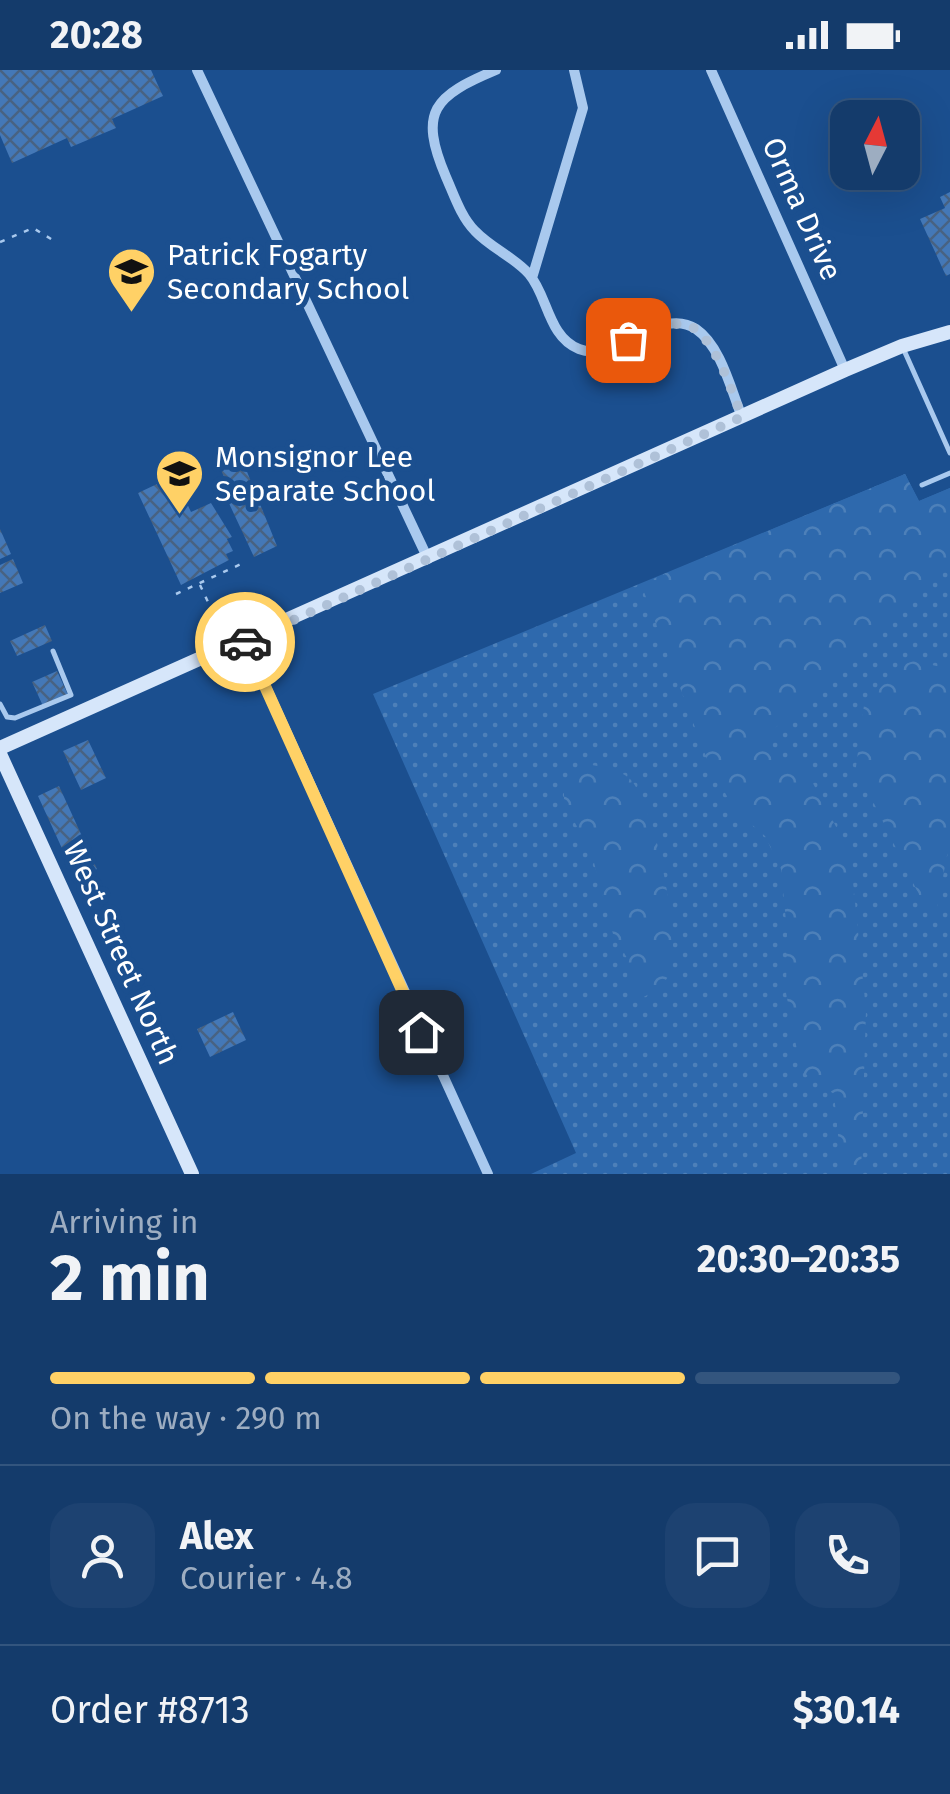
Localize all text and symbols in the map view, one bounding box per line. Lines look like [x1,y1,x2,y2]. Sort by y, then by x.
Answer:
text: 20:28 [50,12,143,58]
north arrow [830,100,920,190]
map controls [830,100,920,190]
street label: Orma Drive [755,132,849,286]
place label: Patrick Fogarty Secondary School [167,237,409,307]
school or university icon: Patrick Fogarty Secondary School [106,246,158,314]
pin [586,298,671,383]
icon: bag [601,313,656,368]
place label: Monsignor Lee Separate School [215,439,435,509]
school or university icon: Monsignor Lee Separate School [154,448,206,516]
courier [195,592,295,692]
icon: car [218,615,273,670]
street label: West Street North [56,836,186,1070]
pin [379,990,464,1075]
icon: home [394,1005,449,1060]
text: Arriving in [50,1203,198,1241]
text: 20:30–20:35 [697,1236,900,1282]
text: 2 min [50,1239,210,1317]
text: On the way · 290 m [50,1399,322,1437]
button: person [50,1503,155,1608]
button: chat [665,1503,770,1608]
button: phone [795,1503,900,1608]
text: Alex [180,1513,253,1559]
text: Courier · 4.8 [180,1559,353,1597]
text: Order #8713 [50,1687,250,1733]
text: $30.14 [793,1687,900,1733]

